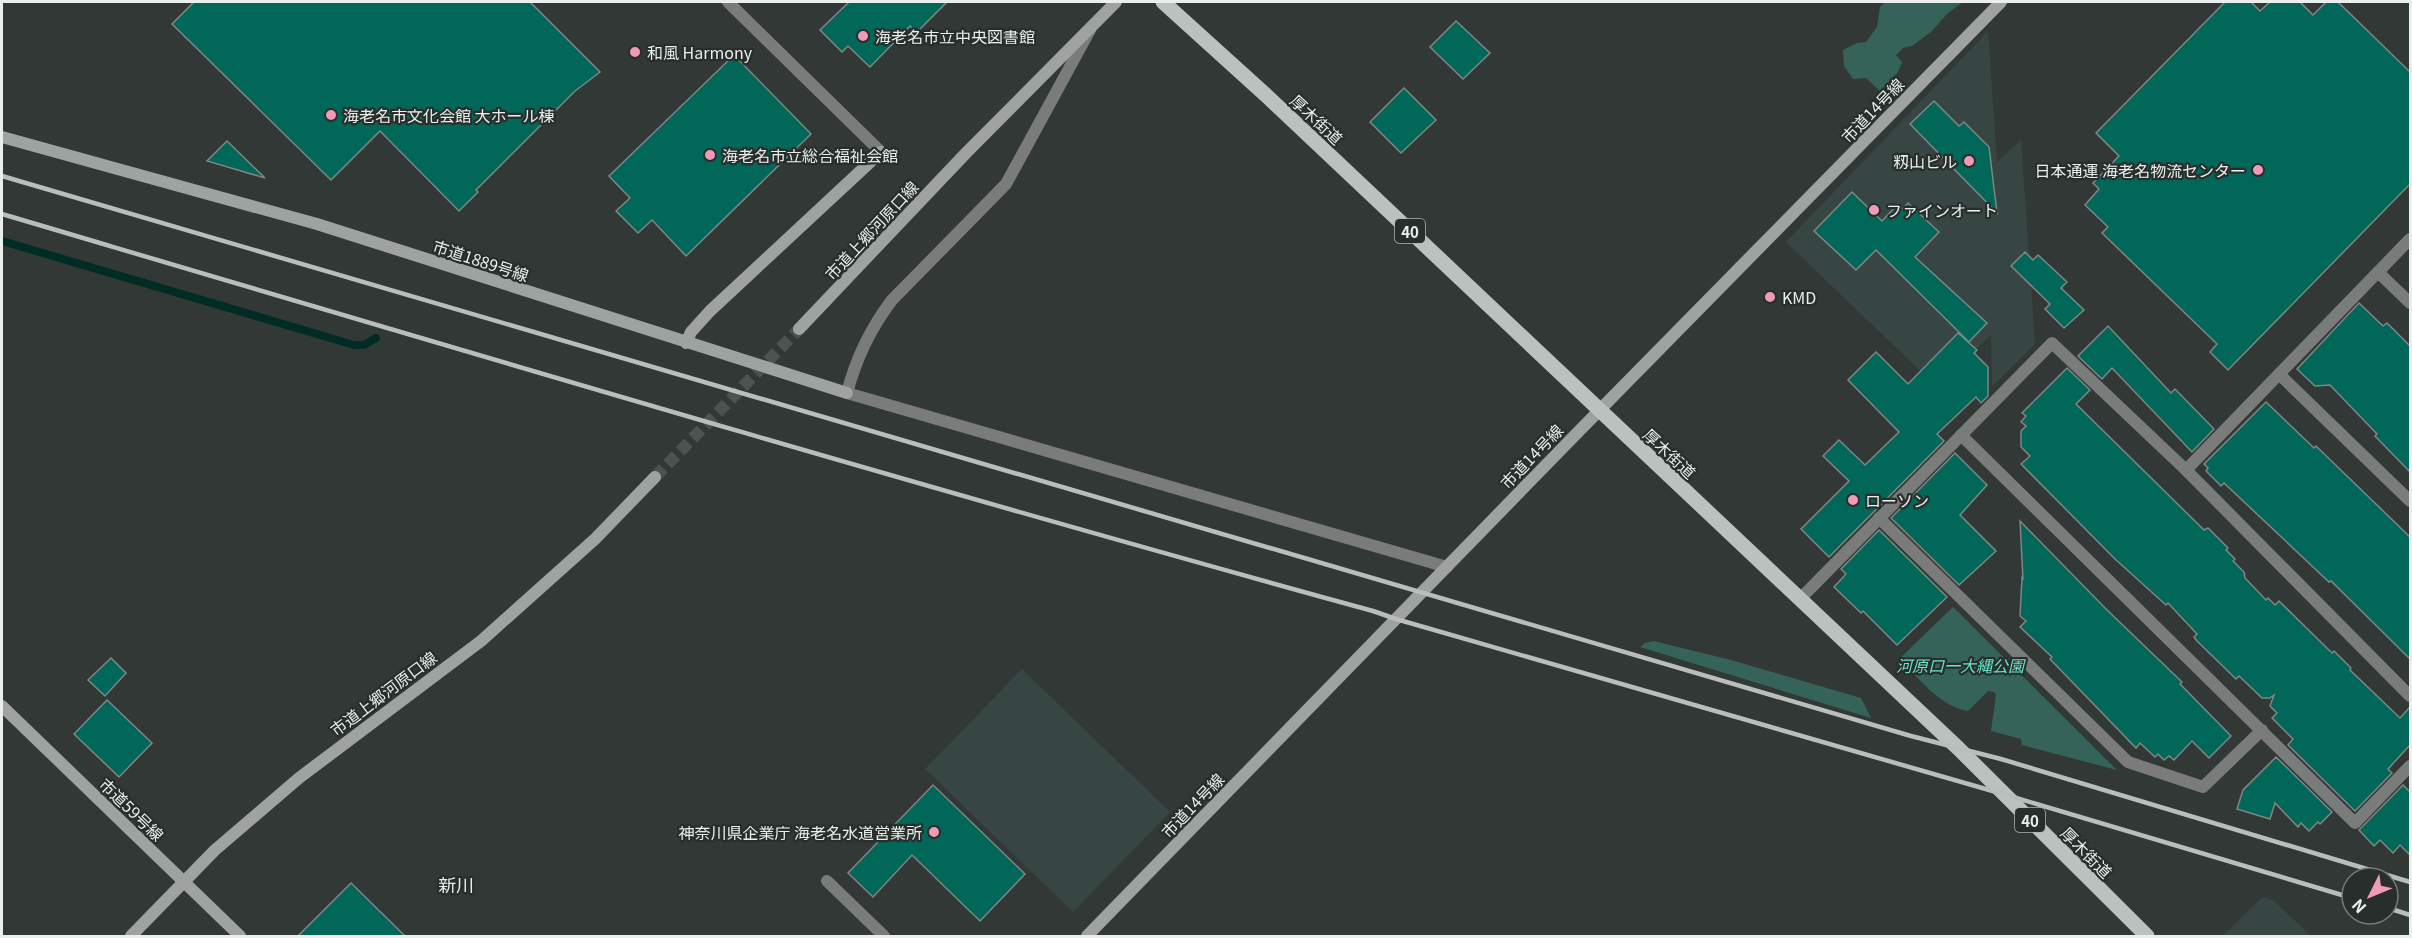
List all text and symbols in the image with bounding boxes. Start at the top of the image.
place label: 海老名市立中央図書館 [875,24,1035,48]
marker: 海老名市立中央図書館 [856,29,870,43]
place label: 和風 Harmony [647,40,753,64]
marker: 和風 Harmony [628,45,642,59]
street label: 市道14号線 [1835,72,1909,148]
street label: 厚木街道 [1285,88,1349,150]
place label: 海老名市文化会館 大ホール棟 [343,103,555,127]
marker: 海老名市文化会館 大ホール棟 [324,108,338,122]
place label: 海老名市立総合福祉会館 [722,143,898,167]
marker: 海老名市立総合福祉会館 [703,148,717,162]
place label: 籾山ビル [1893,149,1957,173]
marker: 籾山ビル [1962,154,1976,168]
place label: 日本通運 海老名物流センター [2034,158,2246,182]
marker: 日本通運 海老名物流センター [2251,163,2265,177]
street label: 市道上郷河原口線 [819,175,923,285]
place label: ファインオート [1886,198,1998,222]
marker: ファインオート [1867,203,1881,217]
road number: 40 [1395,219,1425,243]
street label: 市道1889号線 [430,233,532,287]
place label: KMD [1782,285,1816,309]
marker: KMD [1763,290,1777,304]
street label: 市道14号線 [1494,418,1568,494]
street label: 厚木街道 [1638,422,1702,484]
place label: ローソン [1865,488,1929,512]
marker: ローソン [1846,493,1860,507]
street label: 市道上郷河原口線 [325,645,441,741]
park label: 河原口一大縄公園 [1896,653,2026,677]
street label: 市道14号線 [1155,767,1229,843]
street label: 市道59号線 [94,772,170,846]
road number: 40 [2015,808,2045,832]
place label: 神奈川県企業庁 海老名水道営業所 [678,820,922,844]
street label: 厚木街道 [2056,821,2118,883]
marker: 神奈川県企業庁 海老名水道営業所 [927,825,941,839]
north arrow [2340,866,2400,926]
district label: 新川 [438,871,474,897]
text: N [2345,894,2371,919]

